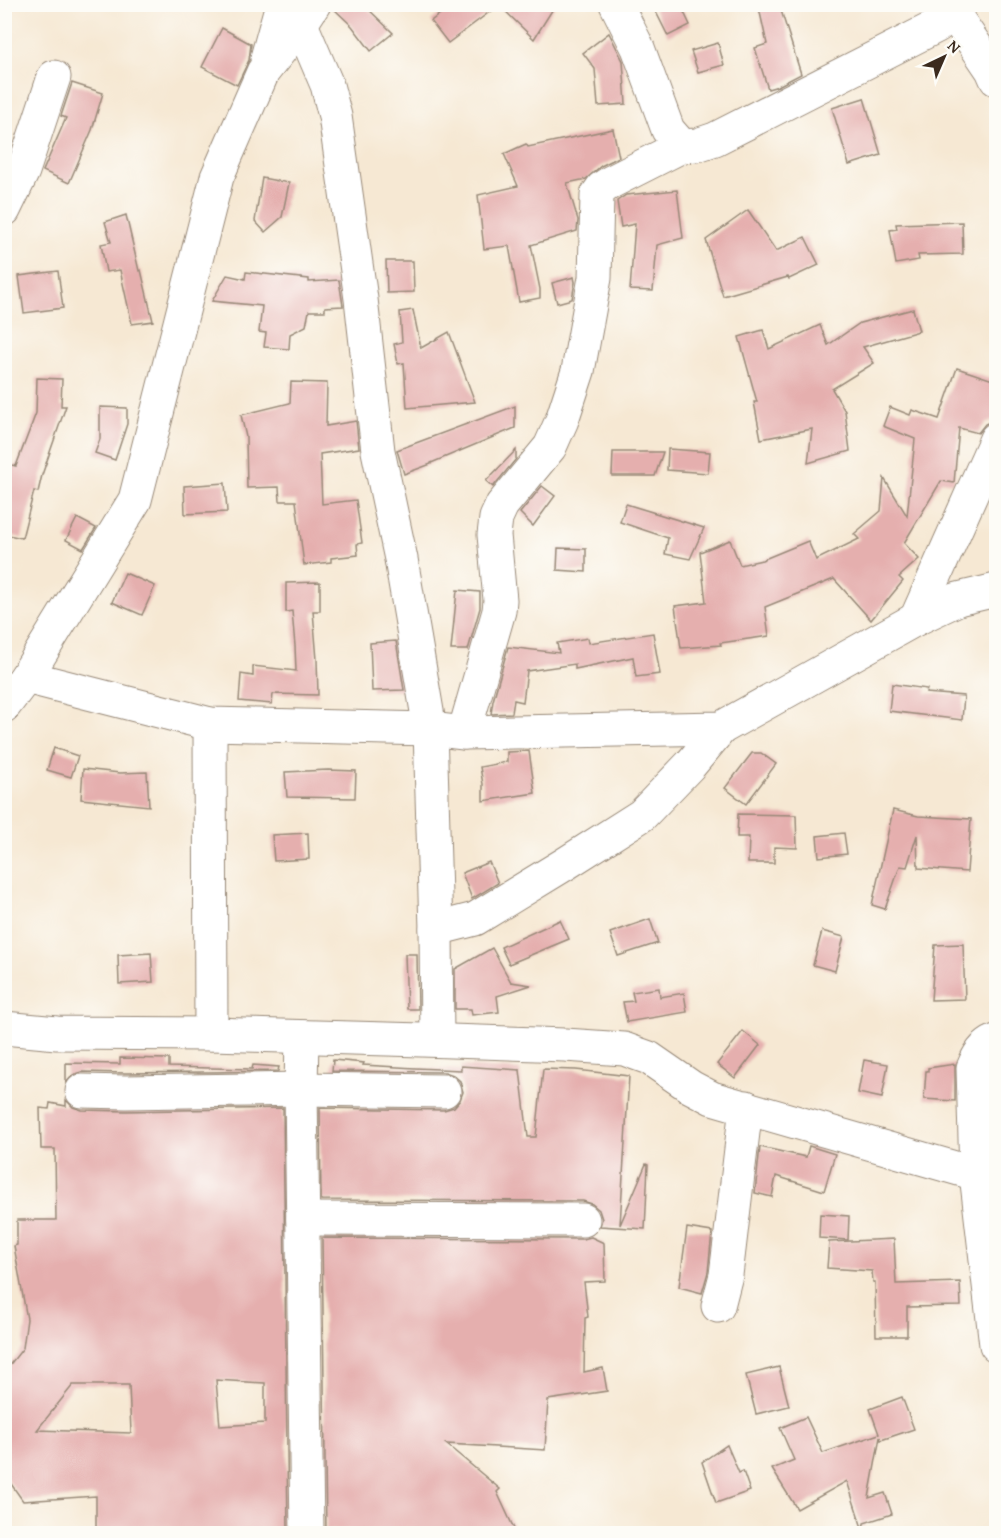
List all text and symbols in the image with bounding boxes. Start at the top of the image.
north arrow [914,27,974,87]
text: N [942,34,967,59]

